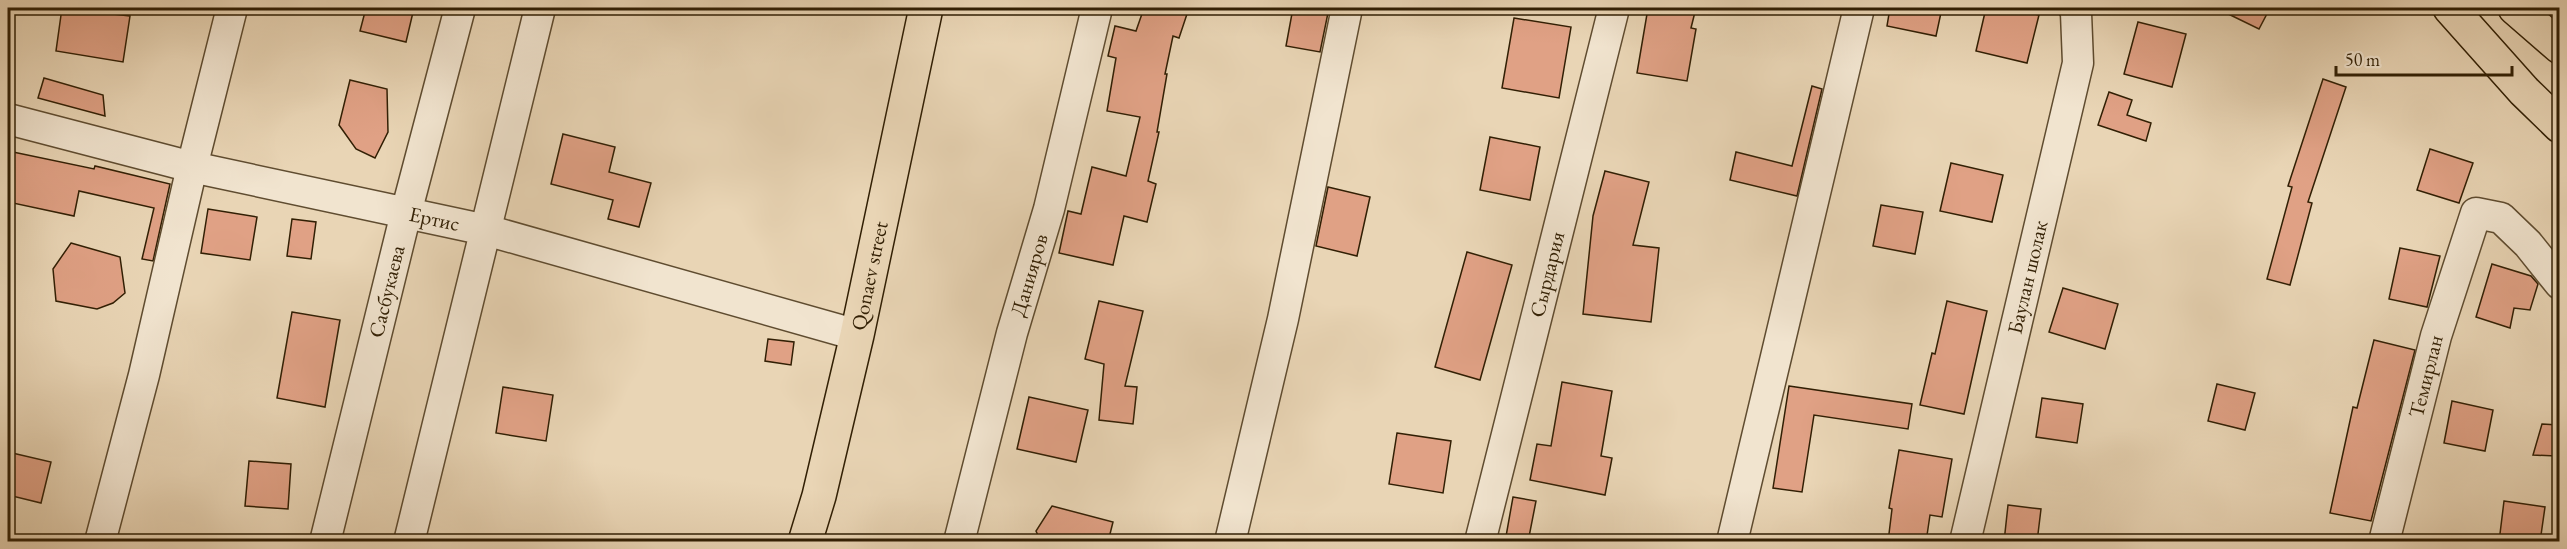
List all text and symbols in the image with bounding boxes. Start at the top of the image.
scale bar [2336,39,2512,77]
text: 50 m [2345,48,2380,71]
street label: Ертис [407,200,462,237]
street label: Qonaev street [844,218,894,333]
street label: Баулан шолак [2001,218,2053,337]
street label: Сырдария [1523,228,1570,320]
street label: Данияров [1004,230,1054,320]
street label: Сасбукаева [362,242,411,340]
street label: Темирлан [2402,332,2449,420]

